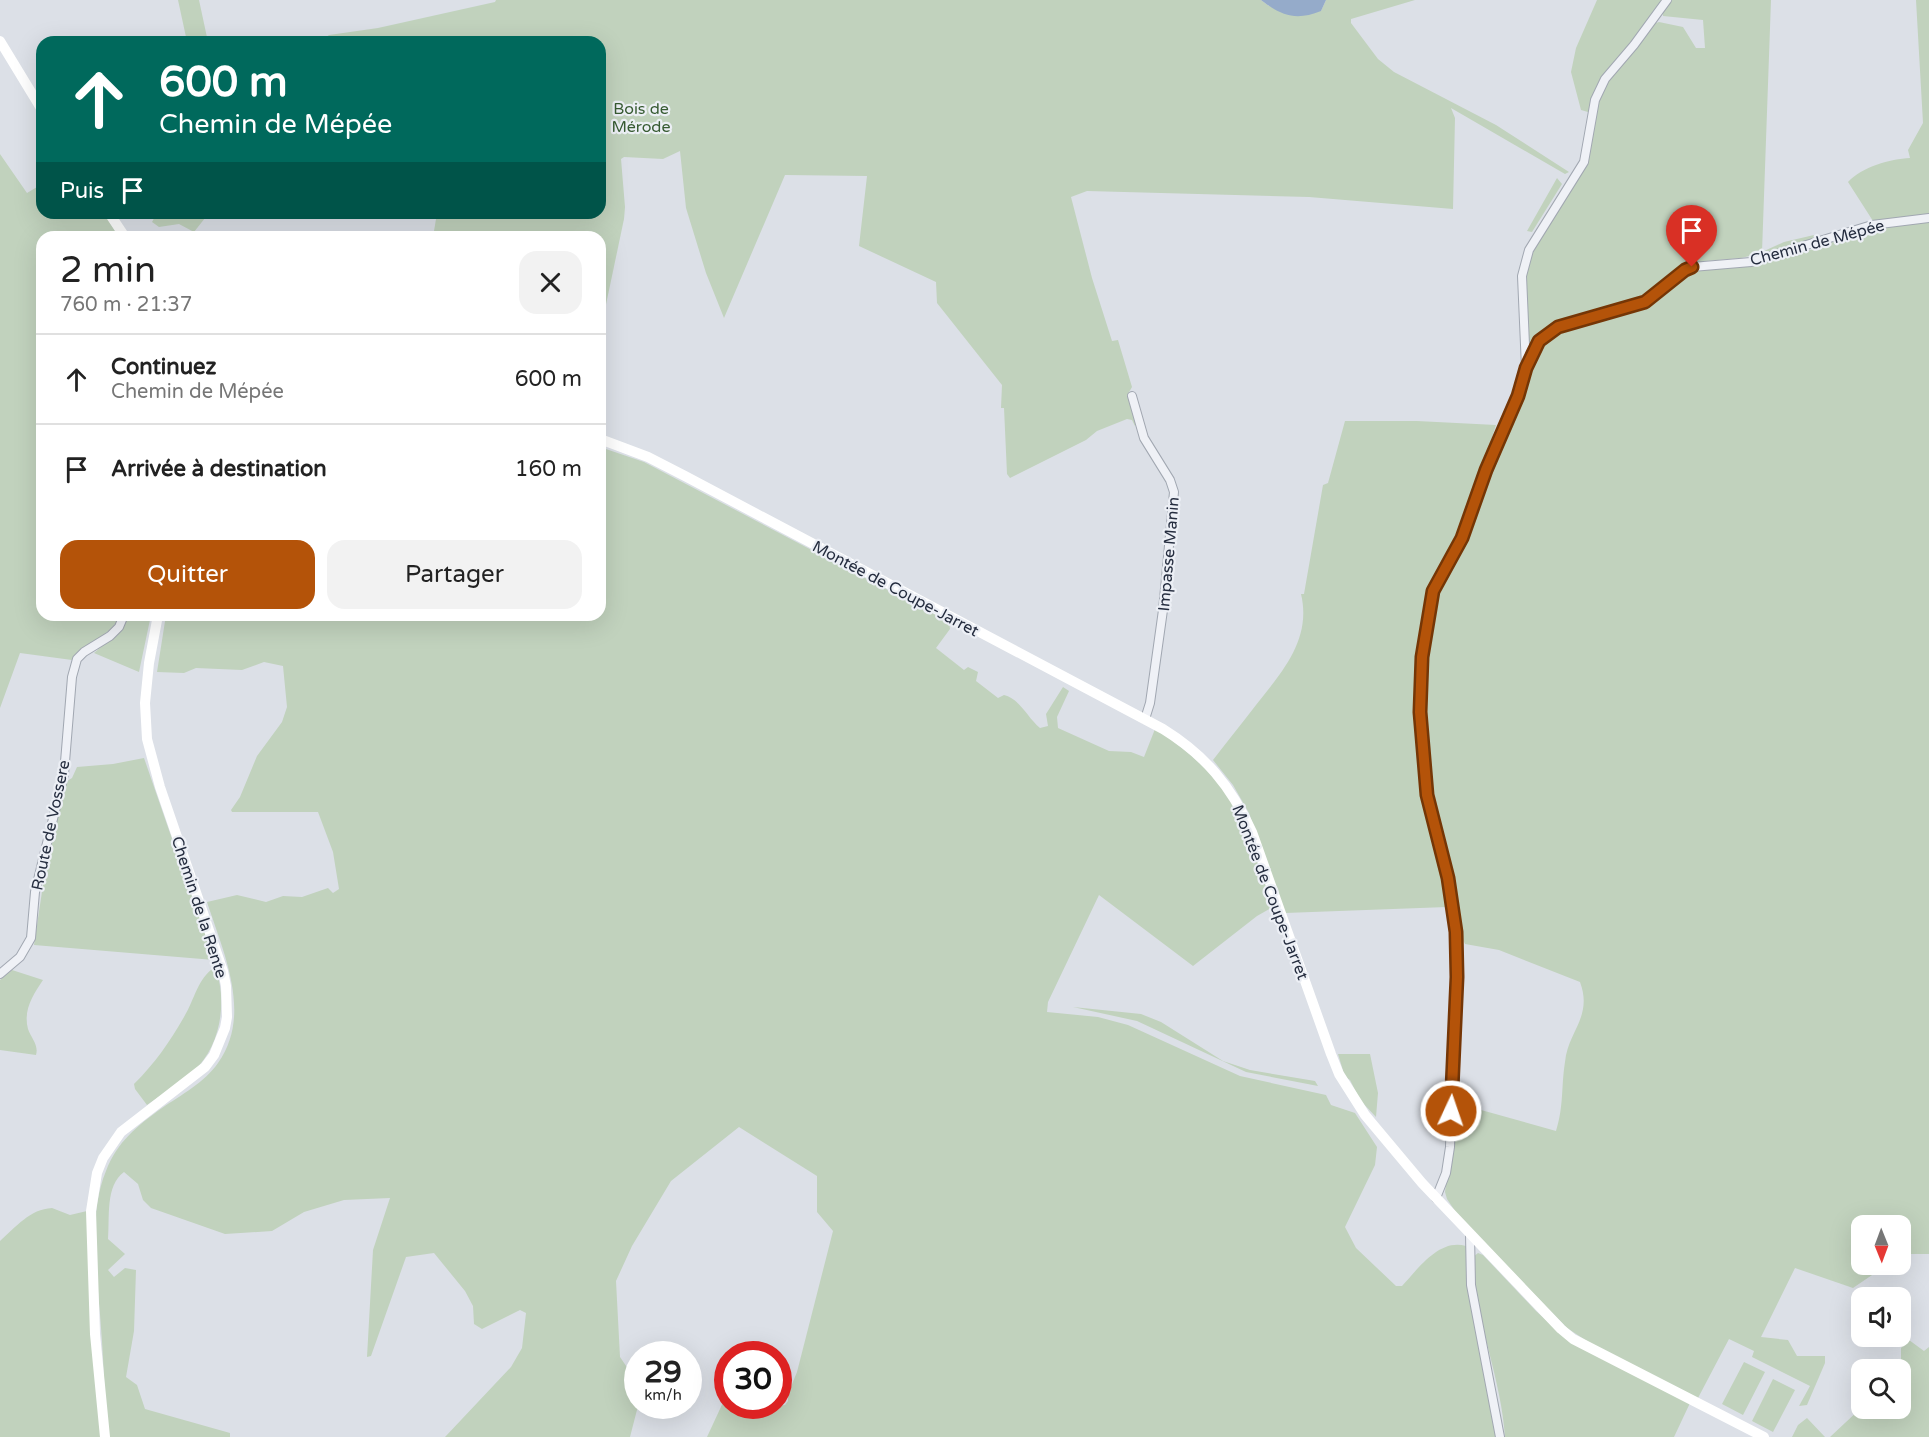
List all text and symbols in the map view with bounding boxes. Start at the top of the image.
text: 600 m [159,57,288,108]
icon: ahead [60,60,138,138]
park label: Bois de Mérode [611,99,671,137]
text: Chemin de Mépée [159,108,392,141]
icon: arrive [116,174,149,207]
text: Puis [60,178,104,204]
pin [1666,205,1717,267]
icon: arrive [1675,214,1708,247]
street label: Chemin de Mépée [1748,215,1887,271]
text: 2 min [60,249,156,292]
button: close [519,251,582,314]
text: 760 m · 21:37 [60,293,192,317]
text: Continuez [111,354,216,380]
icon: ahead [60,363,93,396]
text: 600 m [515,366,582,392]
text: Chemin de Mépée [111,380,284,404]
icon: arrive [60,453,93,486]
text: Arrivée à destination [111,456,327,482]
text: 160 m [515,456,582,482]
street label: Impasse Manin [1154,496,1184,612]
street label: Montée de Coupe-Jarret [809,536,982,641]
button: Quitter [60,540,315,609]
button: Partager [327,540,582,609]
street label: Route de Vossere [27,758,75,892]
street label: Montée de Coupe-Jarret [1227,802,1313,983]
street label: Chemin de la Rente [167,834,231,981]
position arrow [1419,1079,1483,1143]
north arrow [1851,1215,1911,1275]
map controls [1851,1215,1911,1419]
button: sound [1851,1287,1911,1347]
speed limit sign: 30 [714,1341,792,1419]
text: 29 [644,1354,682,1391]
button: search [1851,1359,1911,1419]
text: km/h [644,1386,682,1404]

